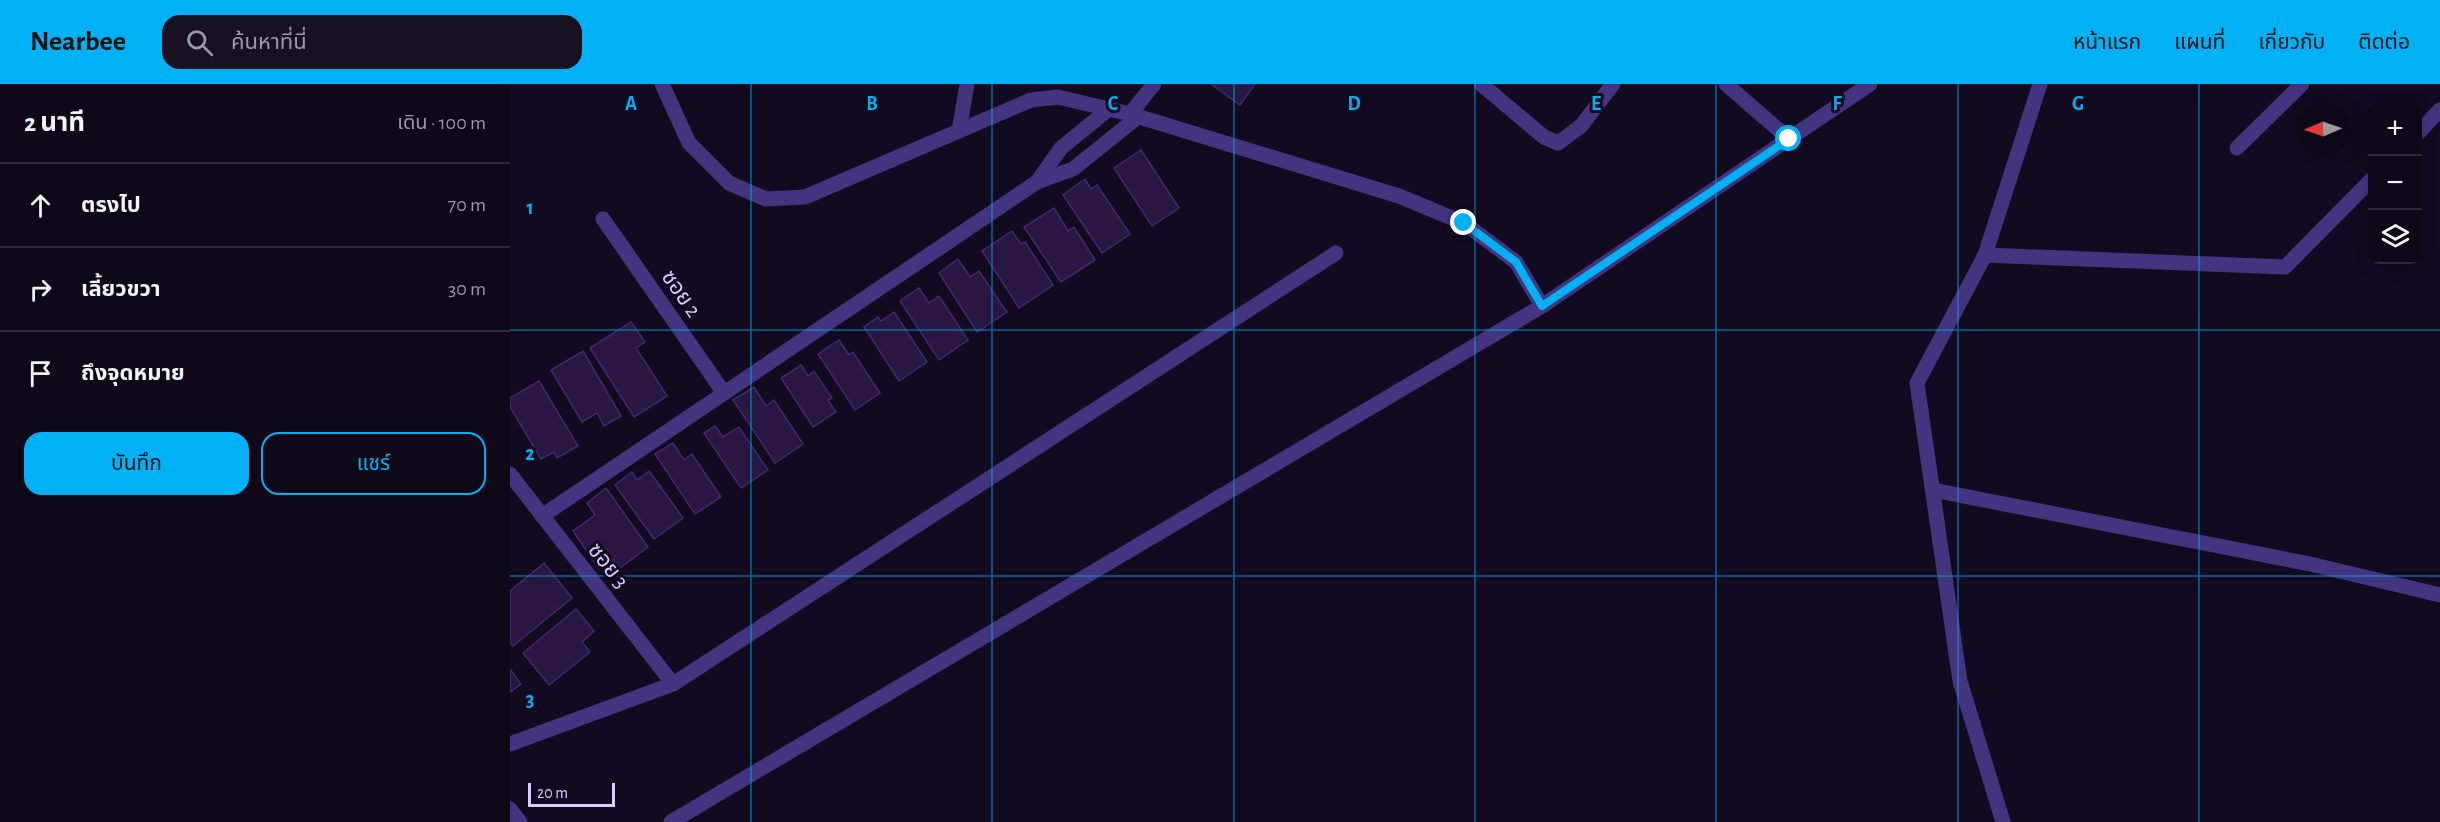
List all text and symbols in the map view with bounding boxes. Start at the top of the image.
search box [162,15,582,69]
icon: search [183,26,216,59]
text: Nearbee [30,28,126,56]
text: ค้นหาที่นี่ [231,31,307,53]
text: หน้าแรก [2073,32,2141,53]
text: แผนที่ [2174,32,2225,53]
text: เกี่ยวกับ [2258,32,2325,53]
text: ติดต่อ [2358,32,2410,53]
text: A [625,94,637,114]
text: B [866,94,878,114]
text: C [1108,94,1119,114]
text: D [1347,94,1361,114]
text: E [1591,94,1601,114]
text: F [1832,94,1842,114]
text: G [2072,94,2084,114]
north arrow [2296,102,2350,156]
map controls [2368,102,2422,264]
button: + [2368,102,2422,156]
text: 2 นาที [24,110,85,136]
text: เดิน · 100 m [397,113,486,133]
route start [1775,125,1801,151]
button: − [2368,156,2422,210]
icon: ahead [24,189,57,222]
text: ตรงไป [81,194,141,216]
text: 70 m [448,195,486,215]
text: 1 [526,198,534,218]
route end [1450,209,1476,235]
button: layers [2368,210,2422,264]
street label: ซอย 2 [657,266,705,321]
icon: right [24,273,57,306]
text: เลี้ยวขวา [81,278,161,300]
text: 30 m [448,279,486,299]
icon: arrive [24,357,57,390]
text: ถึงจุดหมาย [81,362,185,384]
button: บันทึก [24,432,249,495]
button: แชร์ [261,432,486,495]
text: 2 [525,444,535,464]
street label: ซอย 3 [584,539,632,592]
text: 3 [526,690,534,710]
scale bar [528,780,615,808]
text: 20 m [537,785,568,801]

